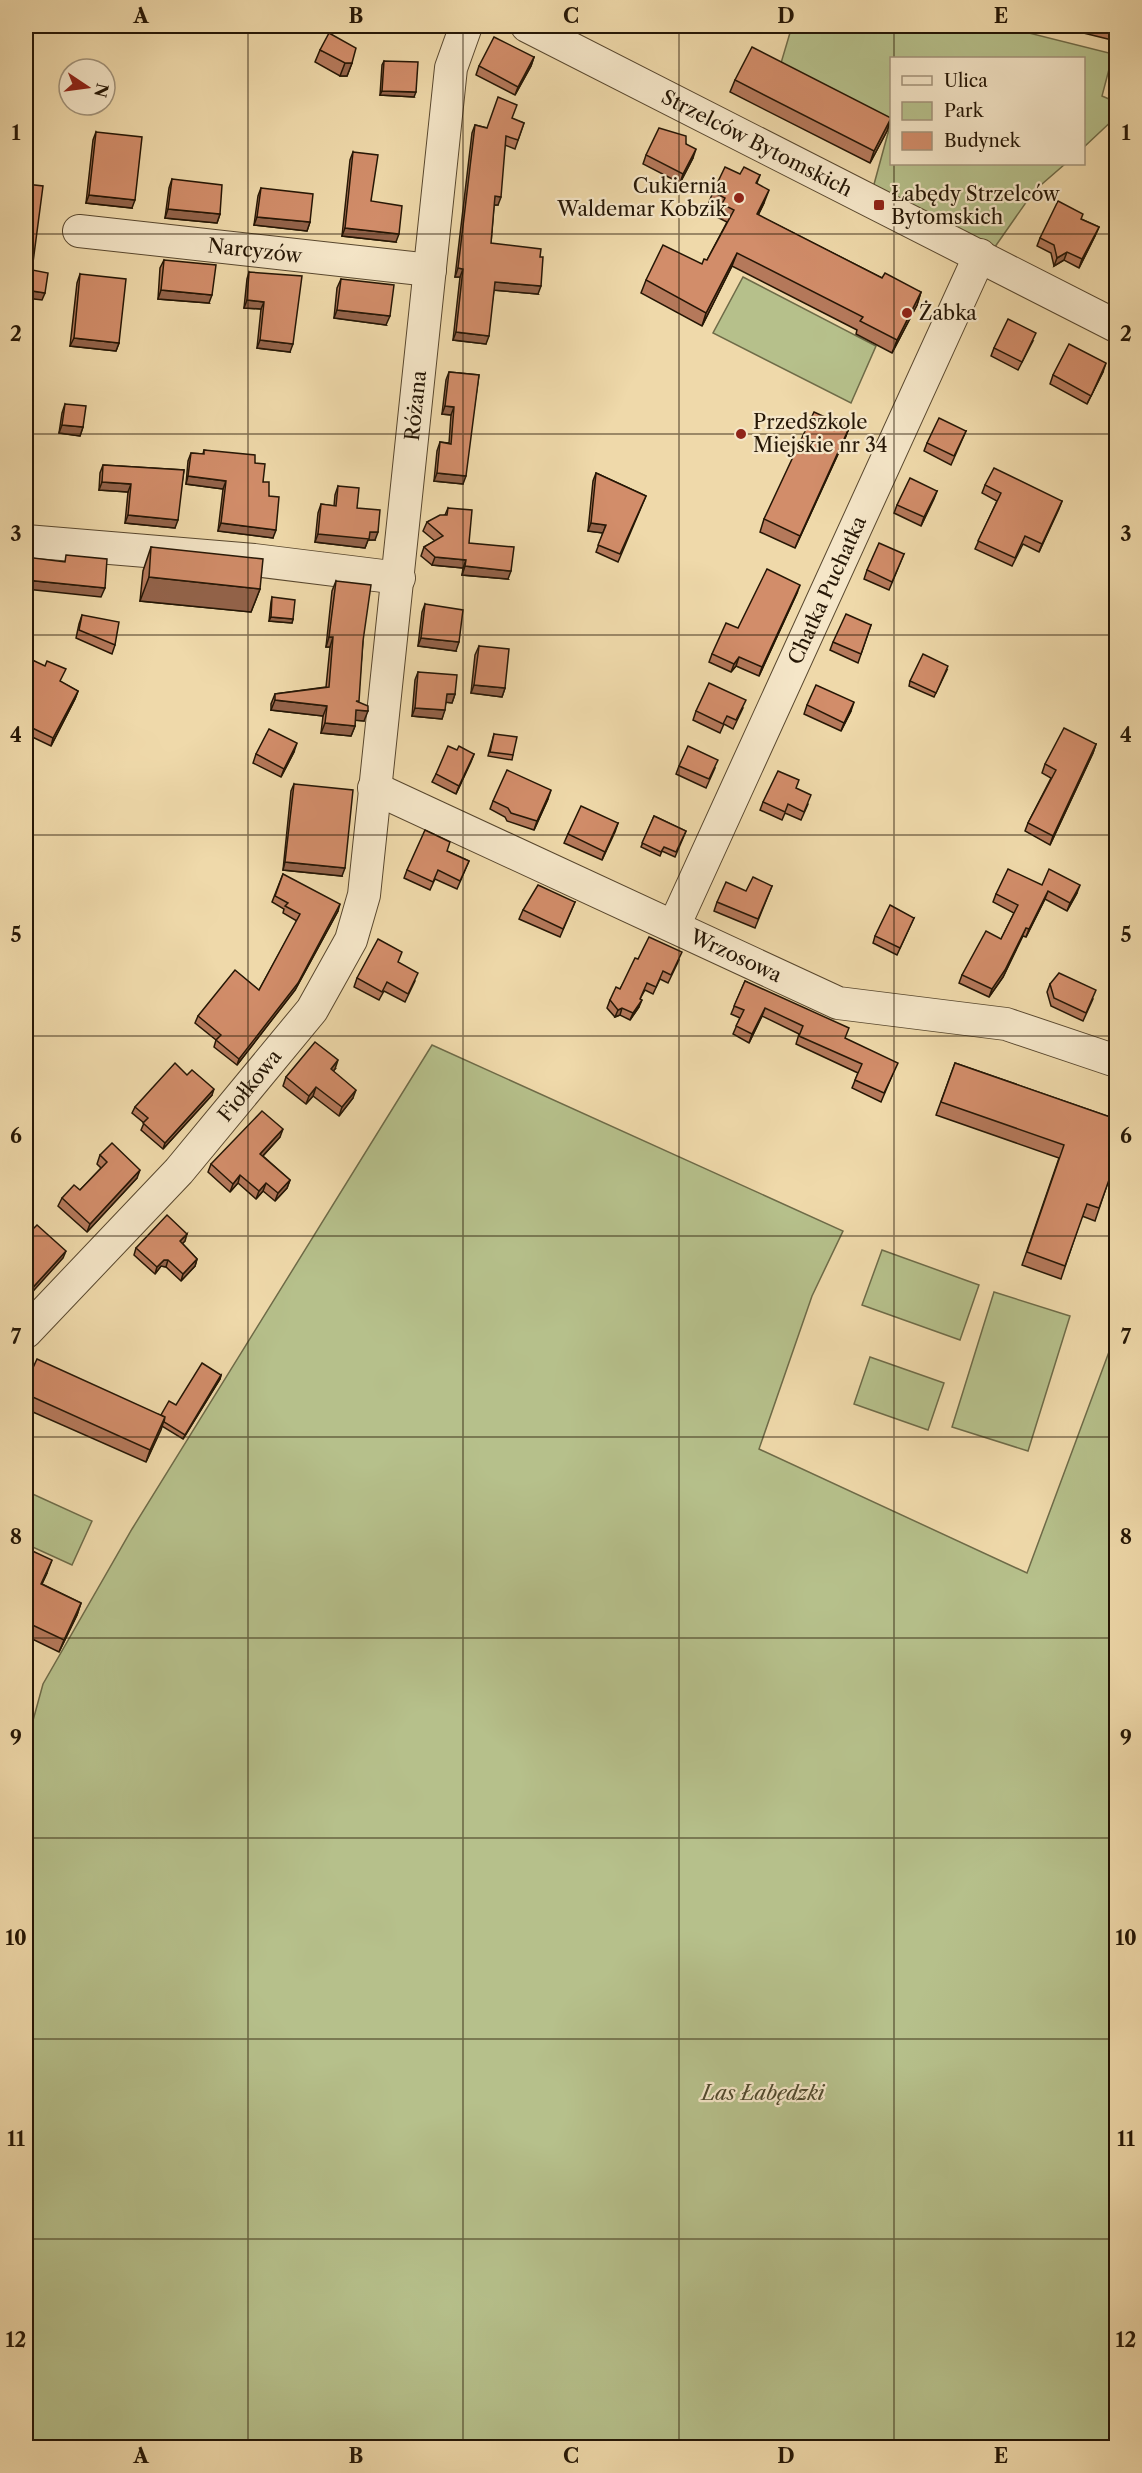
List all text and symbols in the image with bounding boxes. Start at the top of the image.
text: A [132,4,149,28]
text: B [349,4,364,28]
text: C [563,4,579,28]
text: D [777,4,795,28]
text: E [994,4,1008,28]
north arrow [57,57,117,117]
legend [890,57,1085,165]
text: Ulica [944,70,988,92]
text: N [90,81,113,99]
street label: Strzelców Bytomskich [658,85,857,202]
text: Park [944,100,985,122]
text: 1 [12,121,21,145]
text: 1 [1122,121,1131,145]
text: Budynek [944,130,1022,152]
place label: Cukiernia Waldemar Kobzik [556,174,728,221]
place label: Łabędy Strzelców Bytomskich [891,182,1060,229]
marker: Cukiernia Waldemar Kobzik [732,191,746,205]
marker: Łabędy Strzelców Bytomskich [872,198,886,212]
street label: Narcyzów [207,233,304,268]
place label: Żabka [919,300,977,325]
marker: Żabka [900,306,914,320]
text: 2 [10,322,22,346]
text: 2 [1120,322,1132,346]
street label: Różana [400,369,431,442]
place label: Przedszkole Miejskie nr 34 [753,410,888,457]
marker: Przedszkole Miejskie nr 34 [734,427,748,441]
street label: Chatka Puchatka [783,512,871,668]
text: 3 [10,522,22,546]
text: 3 [1120,522,1132,546]
text: 4 [10,723,22,747]
text: 4 [1120,723,1132,747]
text: 5 [10,923,22,947]
text: 5 [1120,923,1132,947]
street label: Wrzosowa [685,924,786,987]
street label: Fiołkowa [213,1044,287,1126]
text: 6 [10,1124,22,1148]
text: 6 [1120,1124,1132,1148]
text: 7 [11,1325,22,1349]
text: 7 [1121,1325,1132,1349]
text: 8 [10,1525,22,1549]
text: 8 [1120,1525,1132,1549]
text: 9 [10,1726,22,1750]
text: 9 [1120,1726,1132,1750]
text: 10 [5,1926,27,1950]
text: 10 [1115,1926,1137,1950]
park label: Las Łabędzki [700,2081,826,2105]
text: 11 [7,2127,25,2151]
text: 11 [1117,2127,1135,2151]
text: 12 [6,2328,26,2352]
text: 12 [1116,2328,1136,2352]
text: A [132,2444,149,2468]
text: B [349,2444,364,2468]
text: C [563,2444,579,2468]
text: D [777,2444,795,2468]
text: E [994,2444,1008,2468]

